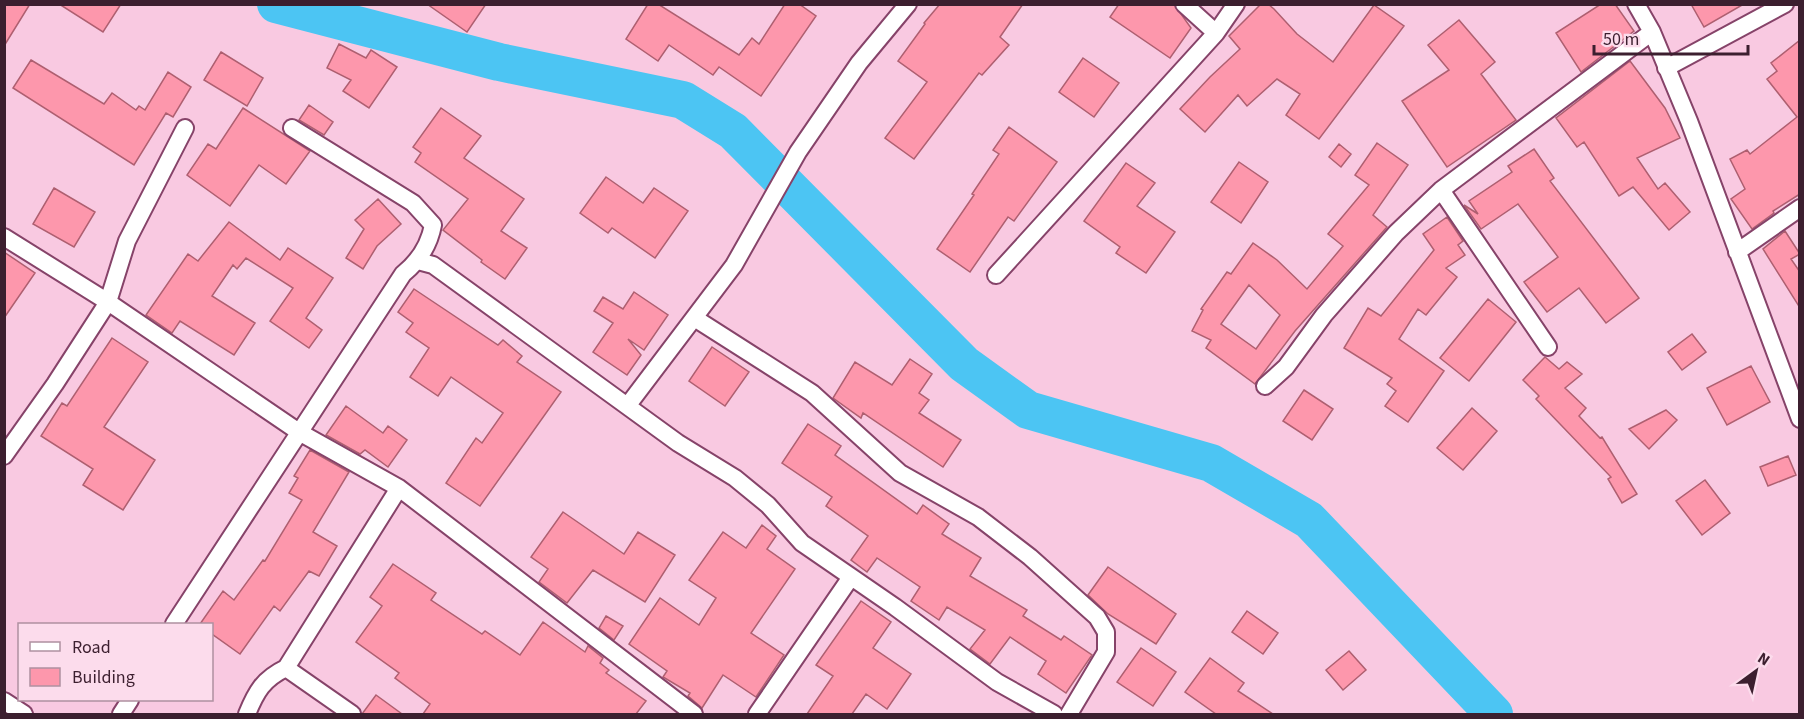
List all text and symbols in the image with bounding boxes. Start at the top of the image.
scale bar [1594,18,1748,56]
text: 50 m [1603,27,1639,52]
legend [18,623,213,701]
text: Road [72,635,111,660]
north arrow [1726,641,1786,701]
text: N [1753,647,1774,671]
text: Building [72,665,135,690]

